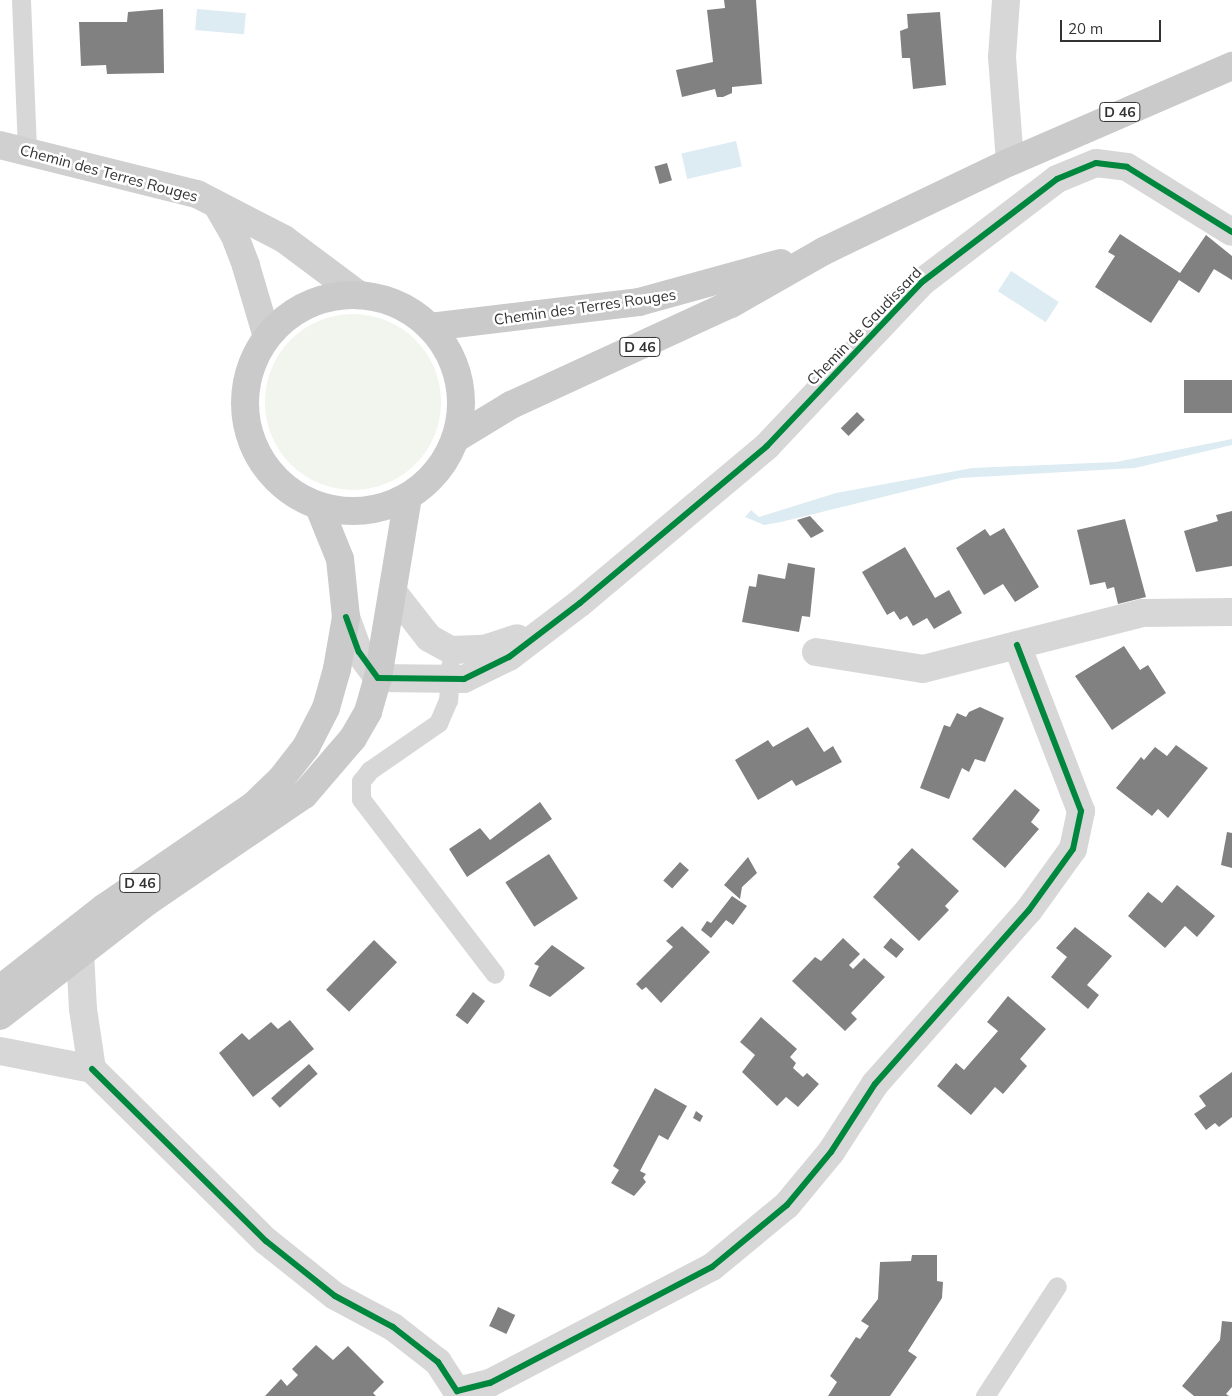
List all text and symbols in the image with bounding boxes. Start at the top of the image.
scale bar [1062,10,1163,42]
text: 20 m [1068,19,1103,38]
road number: D 46 [1099,100,1141,124]
street label: Chemin des Terres Rouges [18,141,200,205]
street label: Chemin de Gaudissard [803,263,925,389]
street label: Chemin des Terres Rouges [493,285,677,329]
road number: D 46 [619,336,661,358]
road number: D 46 [119,871,161,894]

